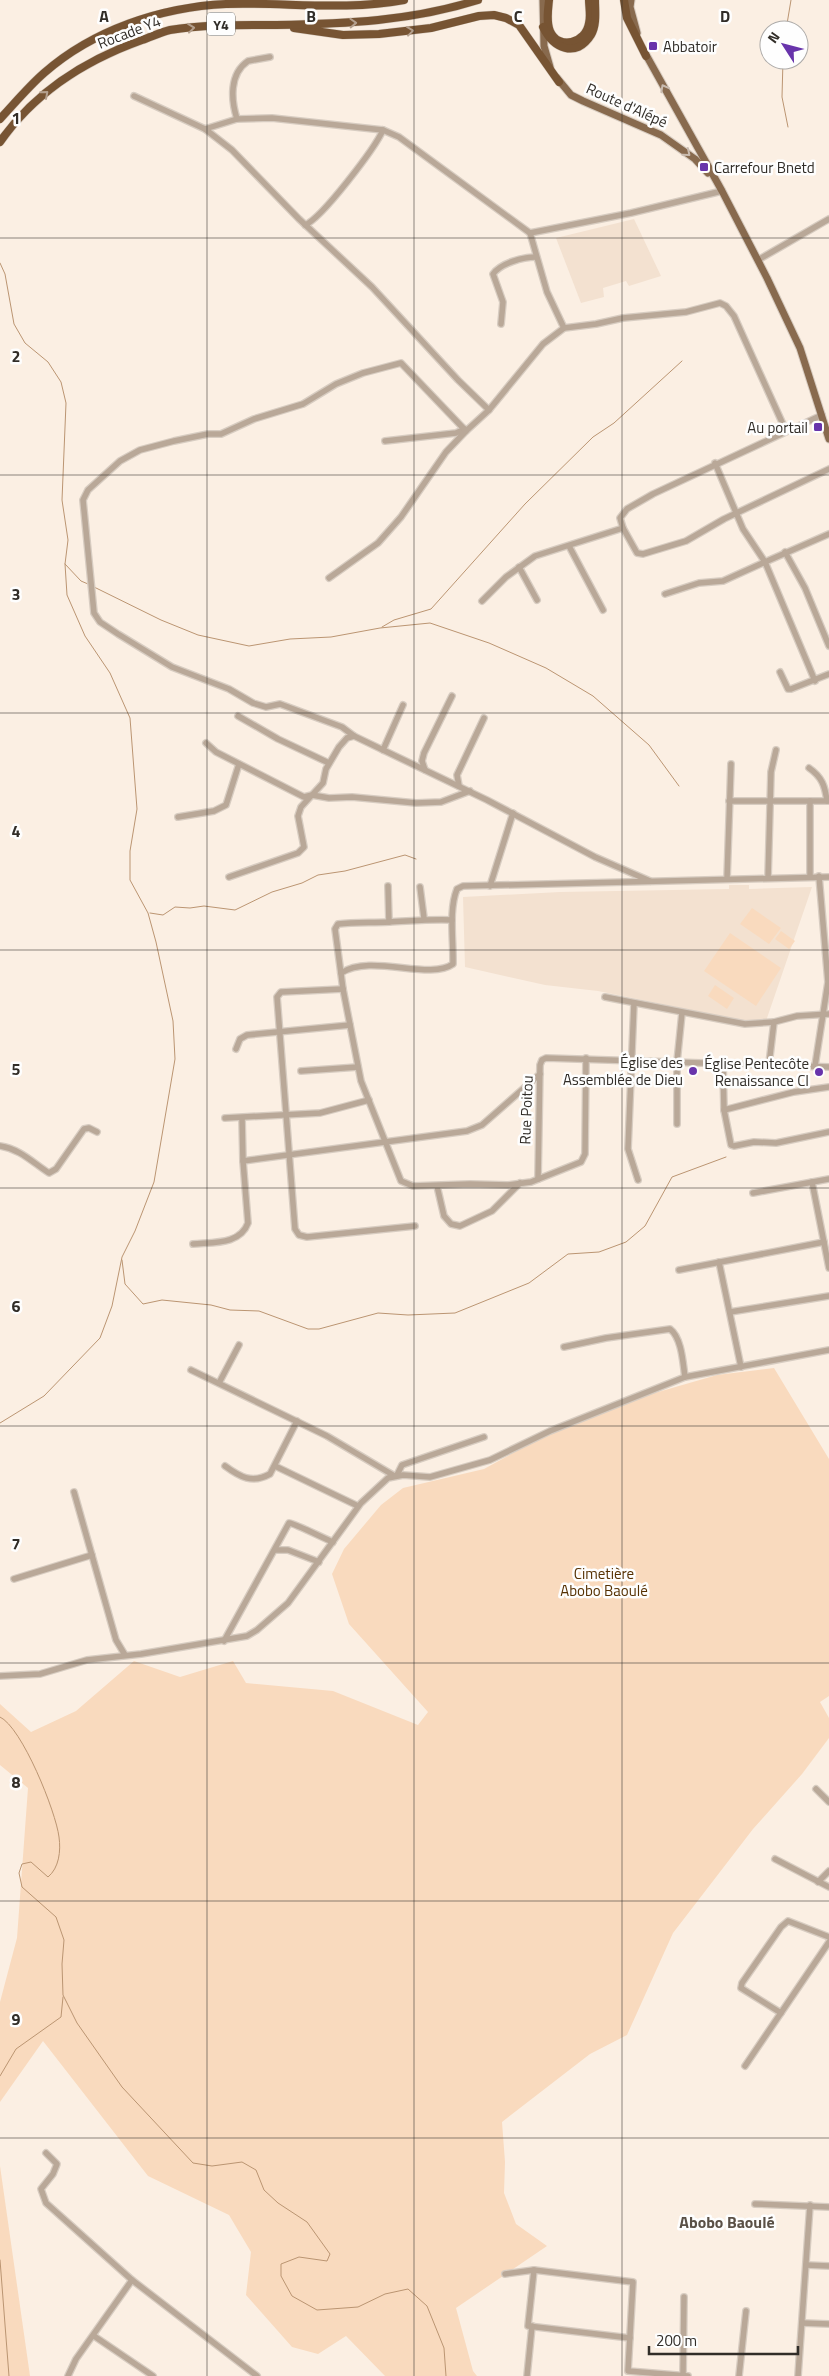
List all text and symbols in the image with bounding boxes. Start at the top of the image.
text: A [99,4,109,28]
text: B [306,4,316,28]
text: C [514,4,523,28]
text: D [720,4,730,28]
street label: Rocade Y4 [94,9,164,55]
road number: Y4 [207,12,235,36]
one-way arrow [349,17,357,28]
north arrow [759,20,809,70]
one-way arrow [187,23,195,34]
one-way arrow [407,26,415,37]
text: N [762,27,784,47]
place label: Abbatoir [663,35,717,58]
marker: Abbatoir [647,40,659,52]
street label: Route d'Alépé [583,77,671,133]
one-way arrow [660,84,670,93]
one-way arrow [39,91,48,100]
text: 1 [12,106,20,130]
one-way arrow [682,148,691,157]
place label: Carrefour Bnetd [714,156,815,179]
marker: Carrefour Bnetd [698,161,710,173]
text: 2 [12,344,20,368]
place label: Au portail [747,416,808,439]
marker: Au portail [812,421,824,433]
text: 3 [12,582,20,606]
text: 4 [12,819,21,843]
place label: Église des Assemblée de Dieu [563,1051,683,1091]
place label: Église Pentecôte Renaissance CI [704,1052,809,1092]
text: 5 [12,1057,21,1081]
marker: Église des Assemblée de Dieu [687,1065,699,1077]
marker: Église Pentecôte Renaissance CI [813,1066,825,1078]
street label: Rue Poitou [513,1075,539,1145]
text: 6 [12,1294,21,1318]
text: 7 [12,1532,20,1556]
park label: Cimetière Abobo Baoulé [560,1562,648,1602]
text: 8 [12,1770,21,1794]
text: 9 [12,2007,21,2031]
district label: Abobo Baoulé [679,2210,775,2234]
scale bar [649,2324,798,2356]
text: 200 m [656,2329,697,2352]

